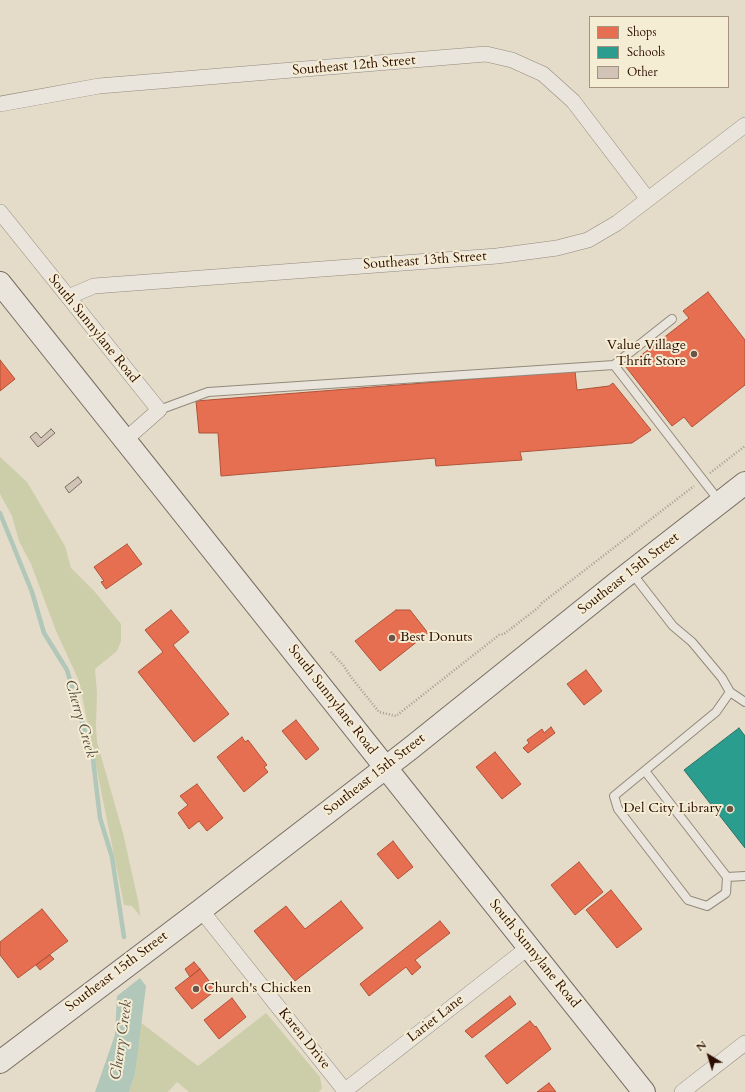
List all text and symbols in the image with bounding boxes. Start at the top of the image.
legend [589,16,729,88]
text: Shops [627,24,656,40]
text: Schools [627,44,665,60]
street label: Southeast 12th Street [292,52,416,80]
text: Other [627,64,658,80]
street label: Southeast 13th Street [363,248,487,274]
street label: South Sunnylane Road [44,271,142,387]
place label: Value Village Thrift Store [607,338,686,370]
marker: Value Village Thrift Store [689,349,699,359]
street label: Southeast 15th Street [575,529,683,619]
place label: Best Donuts [400,630,472,646]
marker: Best Donuts [387,633,397,643]
street label: South Sunnylane Road [284,642,380,758]
water label: Cherry Creek [60,678,100,760]
street label: Southeast 15th Street [321,730,429,820]
place label: Del City Library [623,801,722,817]
marker: Del City Library [725,804,735,814]
street label: South Sunnylane Road [485,896,583,1012]
street label: Southeast 15th Street [63,928,171,1016]
place label: Church's Chicken [204,981,311,997]
marker: Church's Chicken [191,984,201,994]
street label: Lariet Lane [404,992,468,1046]
water label: Cherry Creek [108,999,136,1081]
street label: Karen Drive [274,1005,334,1073]
north arrow [689,1036,729,1076]
text: N [693,1037,710,1055]

